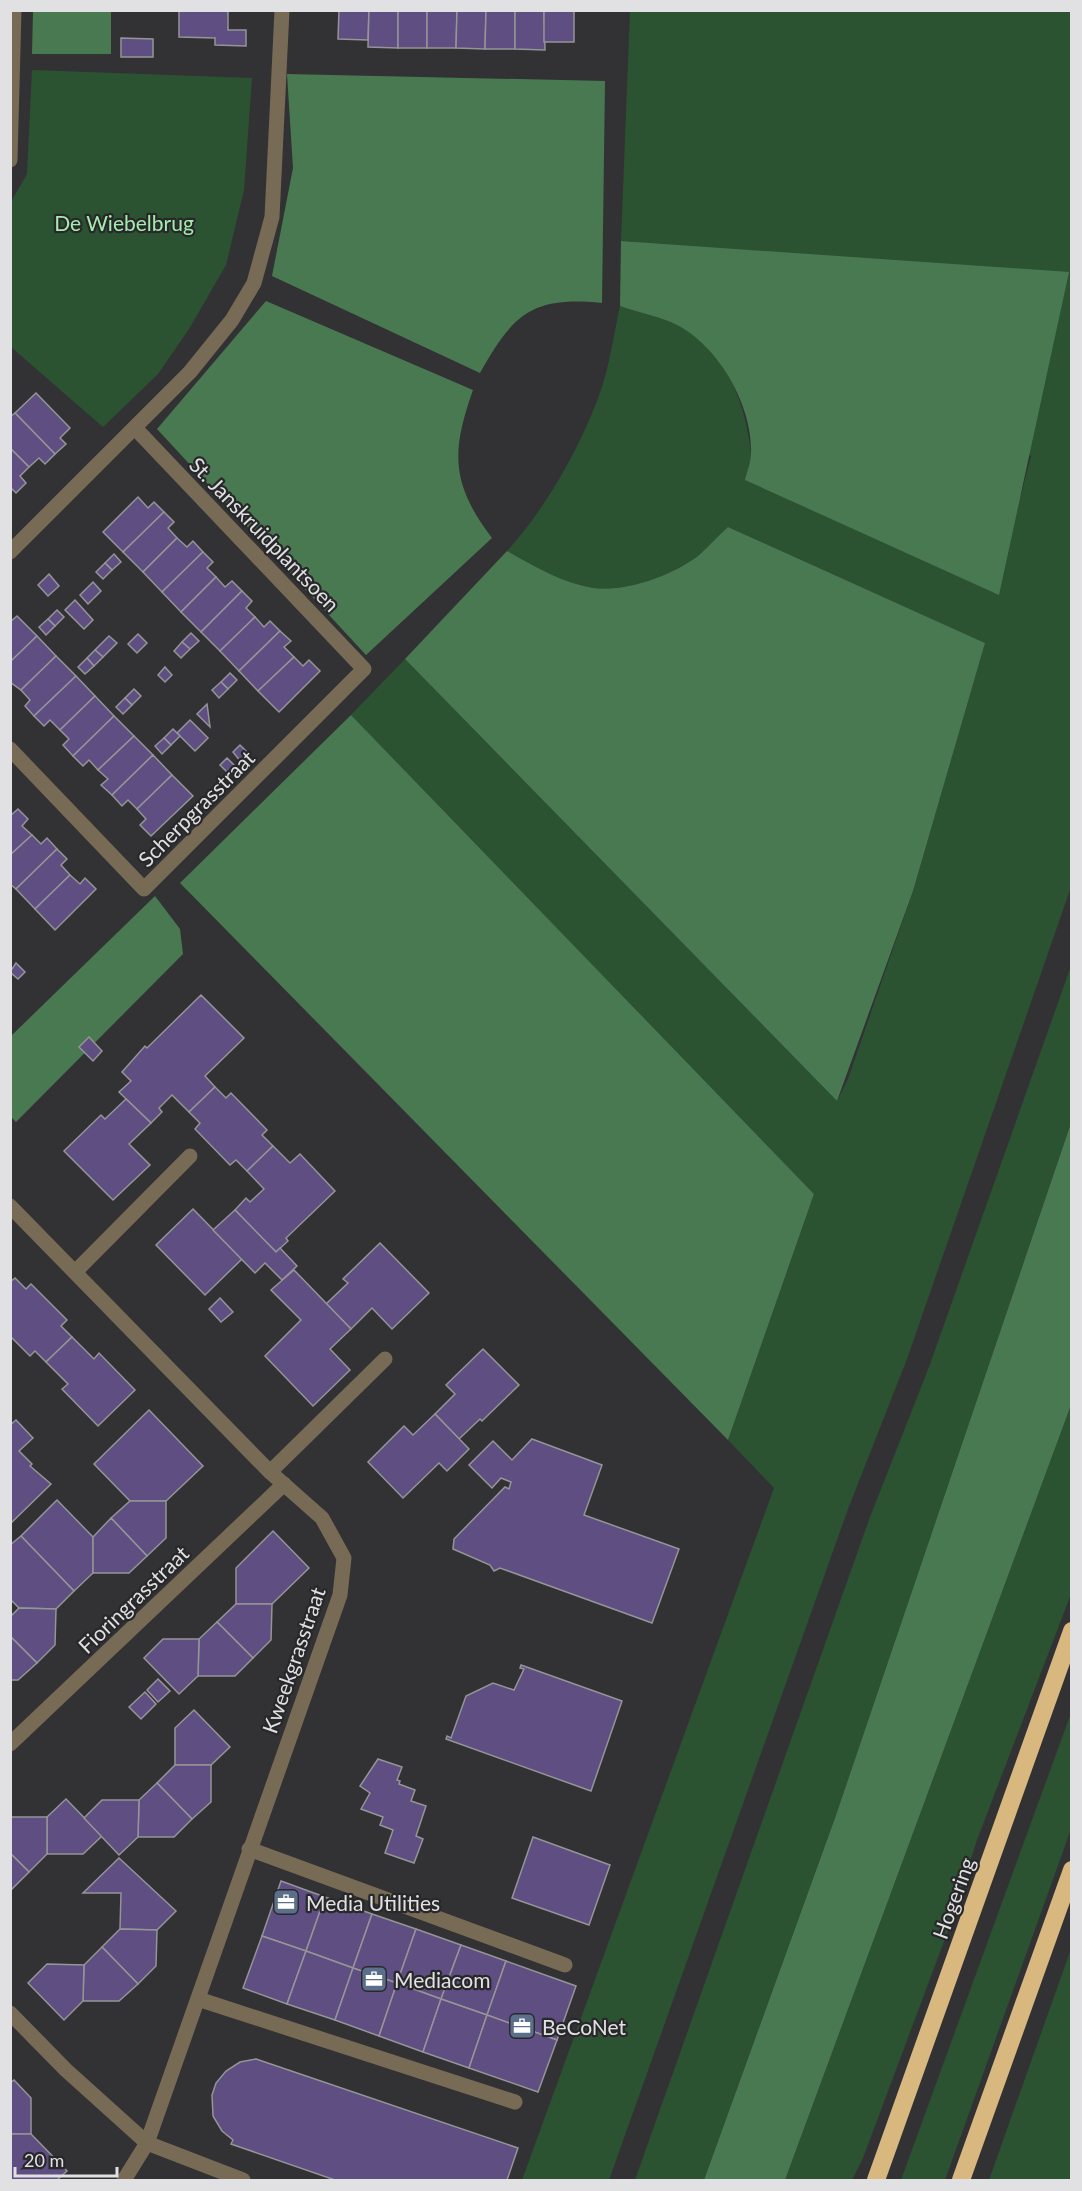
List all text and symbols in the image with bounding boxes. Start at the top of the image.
park label: De Wiebelbrug [54,210,194,235]
street label: St. Janskruidplantsoen [185,452,345,616]
street label: Scherpgrasstraat [133,744,260,871]
street label: Fioringrasstraat [73,1540,194,1658]
street label: Kweekgrasstraat [256,1583,330,1736]
street label: Hogering [927,1854,979,1942]
office icon: Media Utilities [271,1887,301,1917]
place label: Media Utilities [306,1890,440,1915]
office icon: Mediacom [359,1964,389,1994]
place label: Mediacom [394,1967,491,1992]
office icon: BeCoNet [507,2011,537,2041]
place label: BeCoNet [542,2014,627,2039]
scale bar [15,2140,117,2178]
text: 20 m [24,2149,64,2171]

